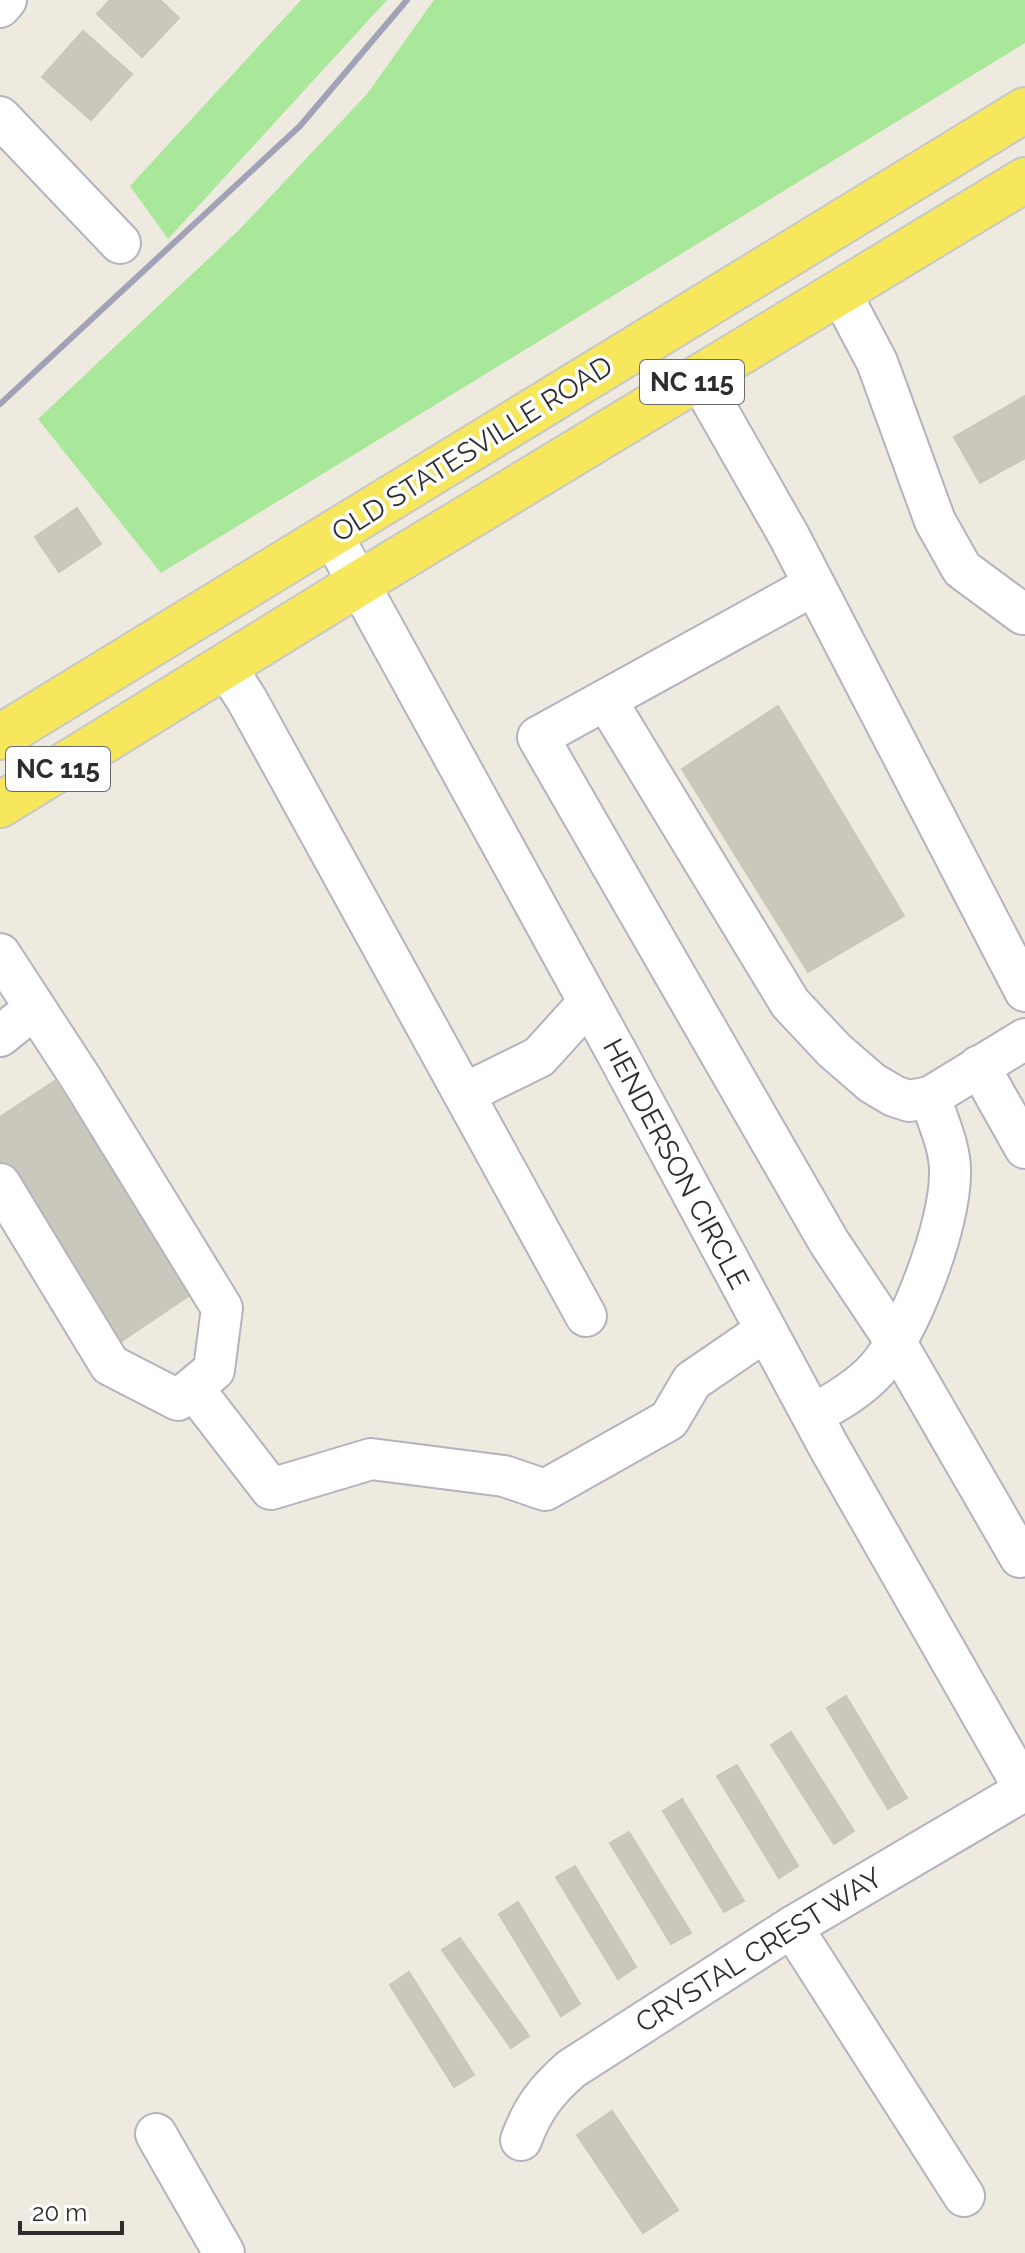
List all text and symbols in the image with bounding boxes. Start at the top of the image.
street label: OLD STATESVILLE ROAD [326,349,618,549]
road number: NC 115 [640,360,744,404]
road number: NC 115 [6,747,110,791]
street label: HENDERSON CIRCLE [596,1033,756,1295]
street label: CRYSTAL CREST WAY [630,1861,888,2039]
scale bar [20,2185,122,2235]
text: 20 m [32,2198,87,2227]

